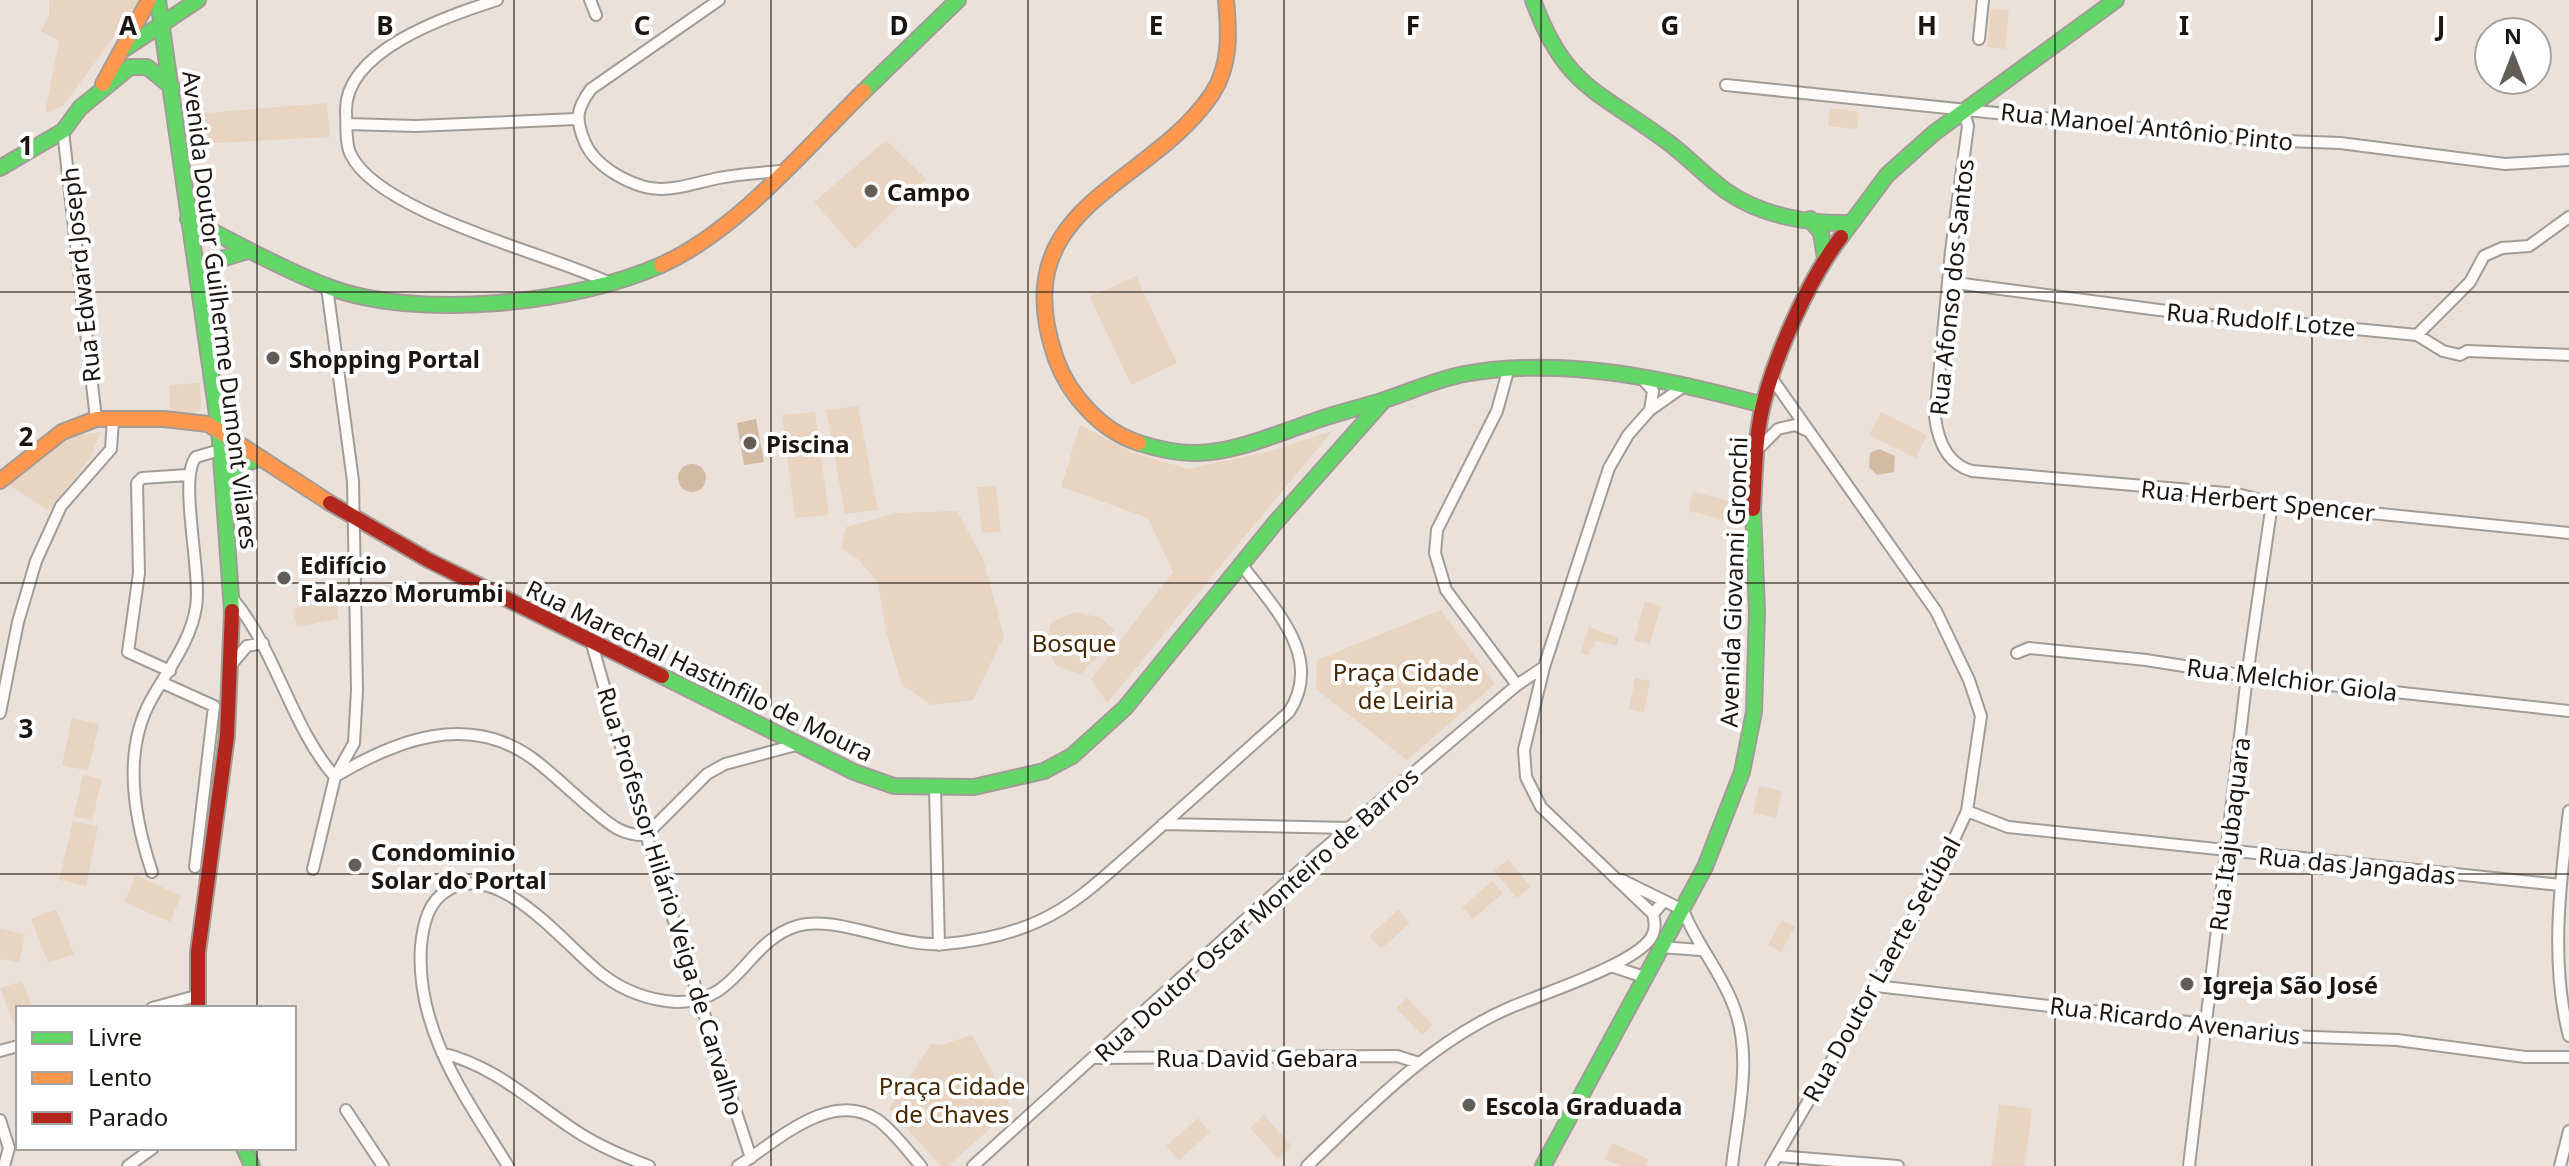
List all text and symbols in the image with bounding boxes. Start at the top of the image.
text: A [119,7,137,43]
text: B [376,7,394,43]
text: C [634,7,650,43]
text: D [889,7,909,43]
text: E [1149,7,1163,43]
text: F [1406,7,1420,43]
text: G [1661,7,1679,43]
text: H [1917,7,1937,43]
text: I [2179,7,2189,43]
text: J [2435,7,2445,43]
north arrow [2473,16,2553,96]
text: N [2504,20,2522,50]
street label: Avenida Doutor Guilherme Dumont Vilares [175,69,267,551]
street label: Rua Manoel Antônio Pinto [1999,94,2295,158]
text: 1 [19,127,33,163]
street label: Rua Afonso dos Santos [1921,157,1981,417]
street label: Rua Edward Joseph [52,166,108,384]
place label: Campo [887,175,970,208]
marker: Campo [862,182,880,200]
street label: Rua Rudolf Lotze [2165,294,2357,344]
place label: Shopping Portal [289,342,480,375]
marker: Shopping Portal [264,349,282,367]
text: 2 [19,418,34,454]
place label: Piscina [766,427,850,460]
marker: Piscina [741,434,759,452]
street label: Avenida Giovanni Gronchi [1711,436,1755,728]
street label: Rua Herbert Spencer [2139,471,2377,529]
place label: Edifício Falazzo Morumbi [300,548,504,609]
marker: Edifício Falazzo Morumbi [275,569,293,587]
street label: Rua Marechal Hastinfilo de Moura [521,571,879,769]
park label: Bosque [1032,626,1116,659]
street label: Rua Melchior Giola [2185,650,2399,708]
park label: Praça Cidade de Leiria [1333,655,1479,716]
street label: Rua Professor Hilário Veiga de Carvalho [590,683,752,1119]
text: 3 [19,710,33,746]
street label: Rua Itajubaquara [2201,735,2257,933]
street label: Rua Doutor Oscar Monteiro de Barros [1087,759,1425,1069]
street label: Rua Doutor Laerte Setúbal [1794,831,1968,1107]
place label: Condominio Solar do Portal [371,835,547,896]
street label: Rua das Jangadas [2257,838,2457,892]
marker: Condominio Solar do Portal [346,856,364,874]
place label: Igreja São José [2203,968,2378,1001]
marker: Igreja São José [2178,975,2196,993]
street label: Rua Ricardo Avenarius [2048,988,2302,1052]
legend [16,1006,296,1150]
text: Livre [88,1020,142,1053]
street label: Rua David Gebara [1156,1041,1358,1074]
text: Lento [88,1060,152,1093]
park label: Praça Cidade de Chaves [879,1069,1025,1130]
place label: Escola Graduada [1485,1089,1682,1122]
marker: Escola Graduada [1460,1096,1478,1114]
text: Parado [88,1100,168,1133]

